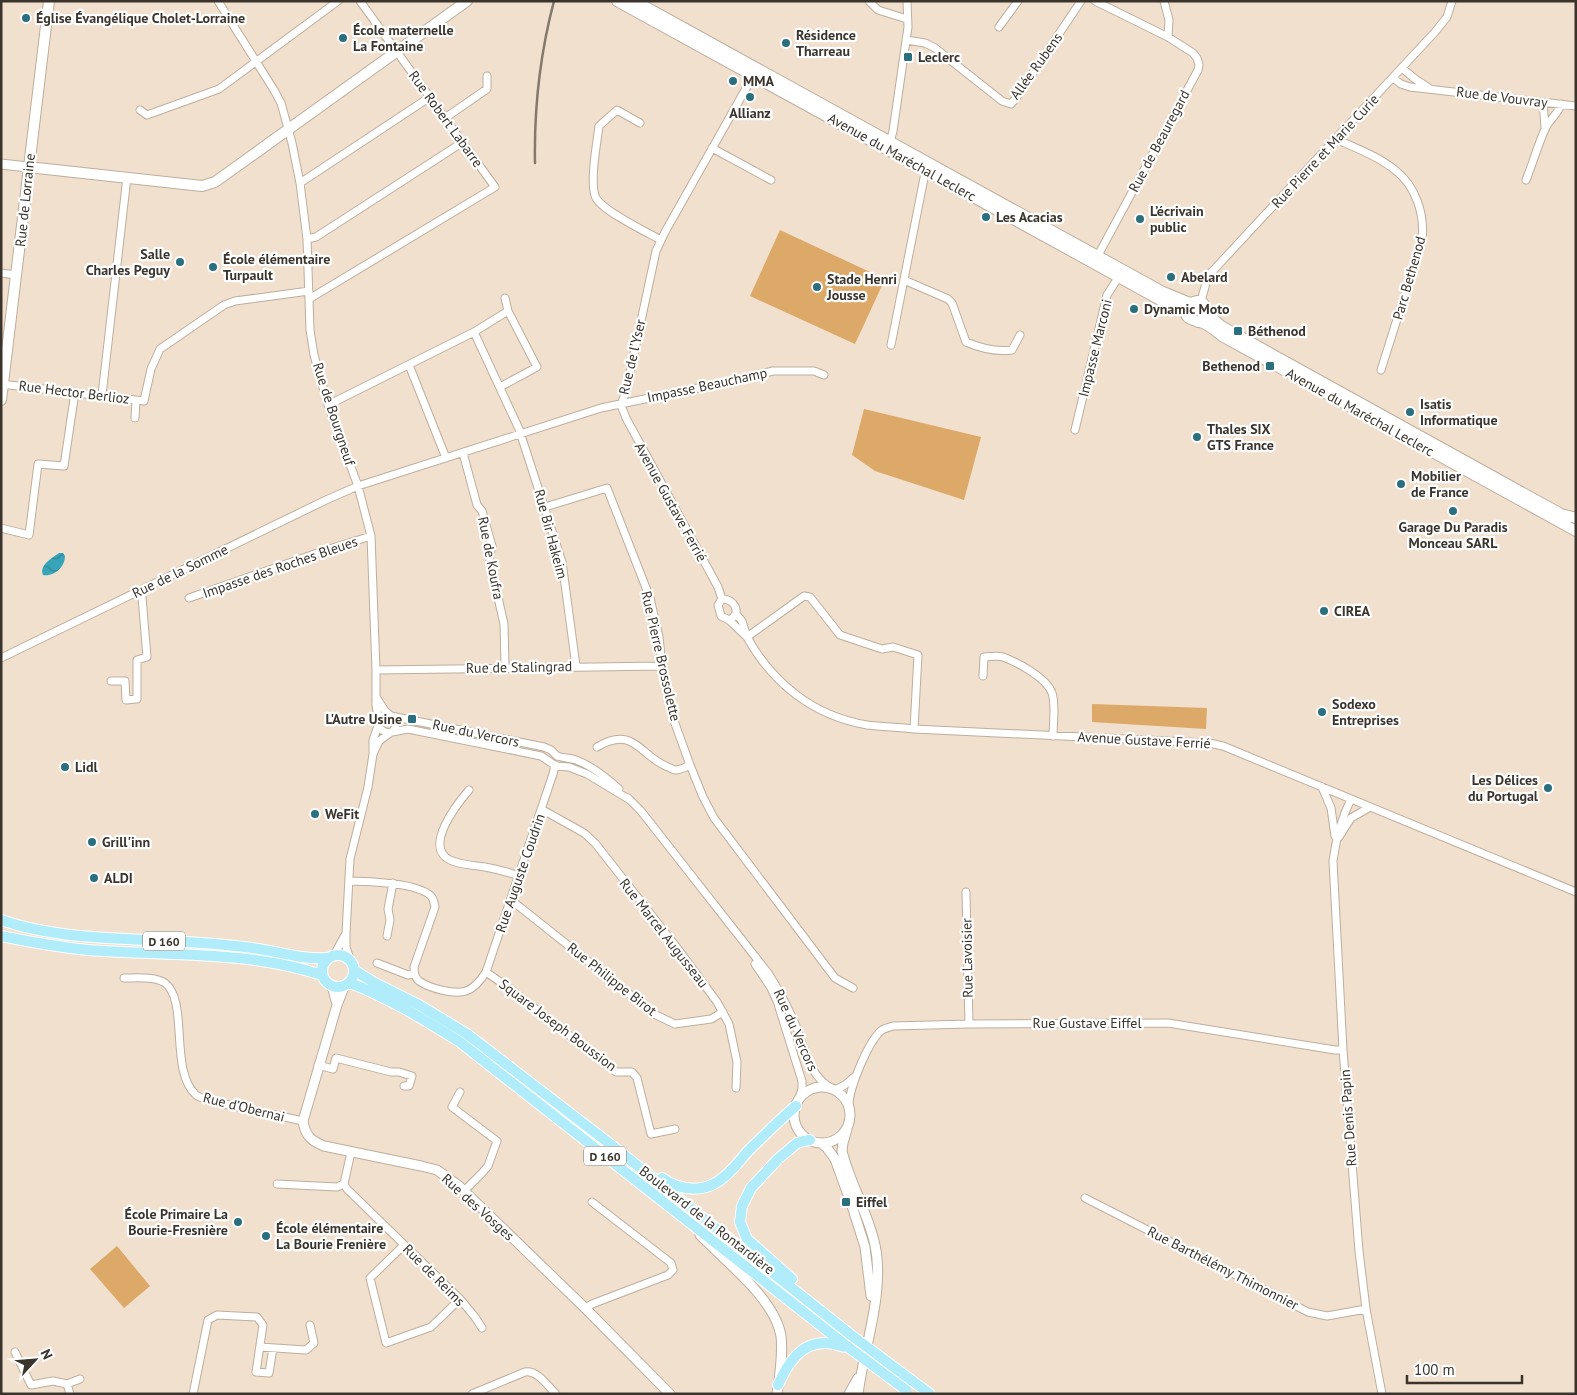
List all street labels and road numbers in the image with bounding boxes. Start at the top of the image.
street label: Allée Rubens [1006,29,1066,103]
street label: Rue Robert Labarre [405,67,487,171]
street label: Rue de Vouvray [1455,82,1549,112]
street label: Rue de Beauregard [1124,87,1194,195]
street label: Rue Pierre et Marie Curie [1267,90,1383,212]
street label: Avenue du Maréchal Leclerc [825,109,979,205]
street label: Rue de Lorraine [11,152,39,248]
street label: Parc Bethenod [1388,234,1430,322]
street label: Impasse Marconi [1074,297,1116,399]
street label: Rue de l’Yser [615,317,649,396]
street label: Rue de Bourgneuf [309,360,359,468]
street label: Impasse Beauchamp [645,363,769,407]
street label: Avenue du Maréchal Leclerc [1283,364,1437,460]
street label: Rue Hector Berlioz [18,376,130,408]
street label: Avenue Gustave Ferrié [631,439,711,565]
street label: Rue Bir Hakeim [530,487,572,581]
street label: Rue de Koufra [474,515,508,601]
street label: Impasse des Roches Bleues [200,532,360,602]
street label: Rue de la Somme [129,540,231,602]
street label: Rue Pierre Brossolette [637,589,685,723]
street label: Rue de Stalingrad [466,657,572,677]
street label: Rue du Vercors [431,715,521,751]
street label: Avenue Gustave Ferrié [1077,728,1211,752]
street label: Rue Auguste Coudrin [491,811,549,935]
street label: Rue Marcel Augusseau [616,875,712,991]
street label: Rue Lavoisier [957,918,977,998]
road number: D 160 [143,931,185,950]
street label: Rue Philippe Birot [564,938,661,1020]
street label: Square Joseph Boussion [496,975,620,1075]
street label: Rue du Vercors [770,986,822,1074]
street label: Rue Gustave Eiffel [1033,1014,1141,1032]
street label: Rue Denis Papin [1336,1069,1360,1167]
street label: Rue d’Obernai [201,1088,287,1126]
road number: D 160 [584,1146,626,1166]
street label: Boulevard de la Rontardière [636,1162,778,1278]
street label: Rue des Vosges [438,1170,518,1244]
street label: Rue Barthélémy Thimonnier [1144,1222,1302,1314]
street label: Rue de Reims [399,1240,469,1310]

